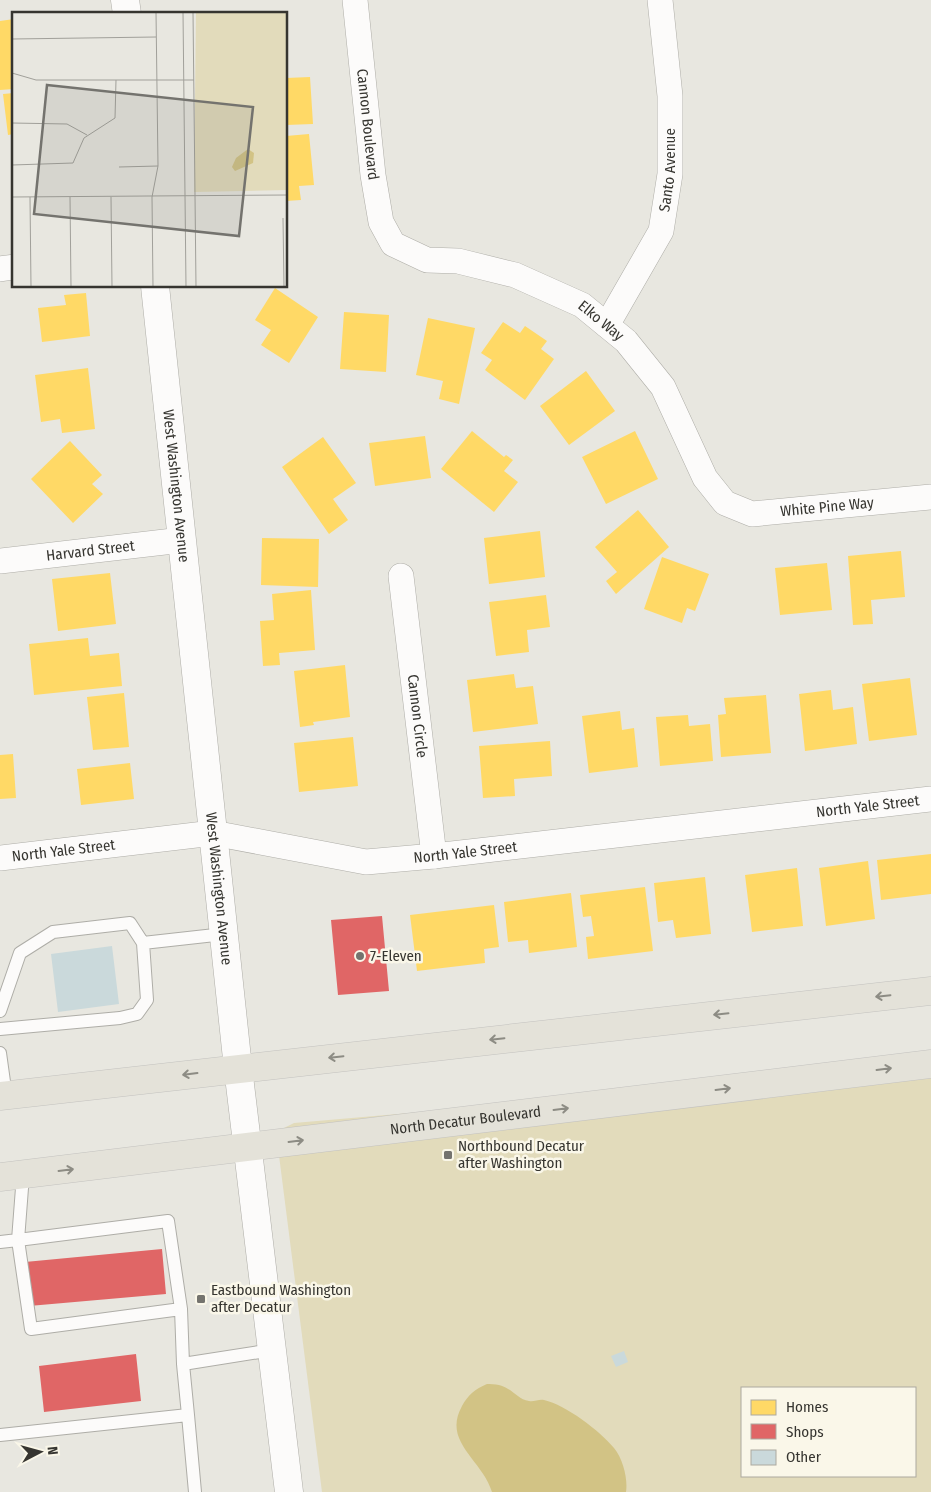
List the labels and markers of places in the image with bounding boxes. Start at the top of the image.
place label: 7-Eleven [370,947,422,965]
marker: 7-Eleven [354,950,366,962]
place label: Northbound Decatur after Washington [458,1137,585,1172]
marker: Northbound Decatur after Washington [442,1149,454,1161]
place label: Eastbound Washington after Decatur [211,1281,351,1316]
marker: Eastbound Washington after Decatur [195,1293,207,1305]

